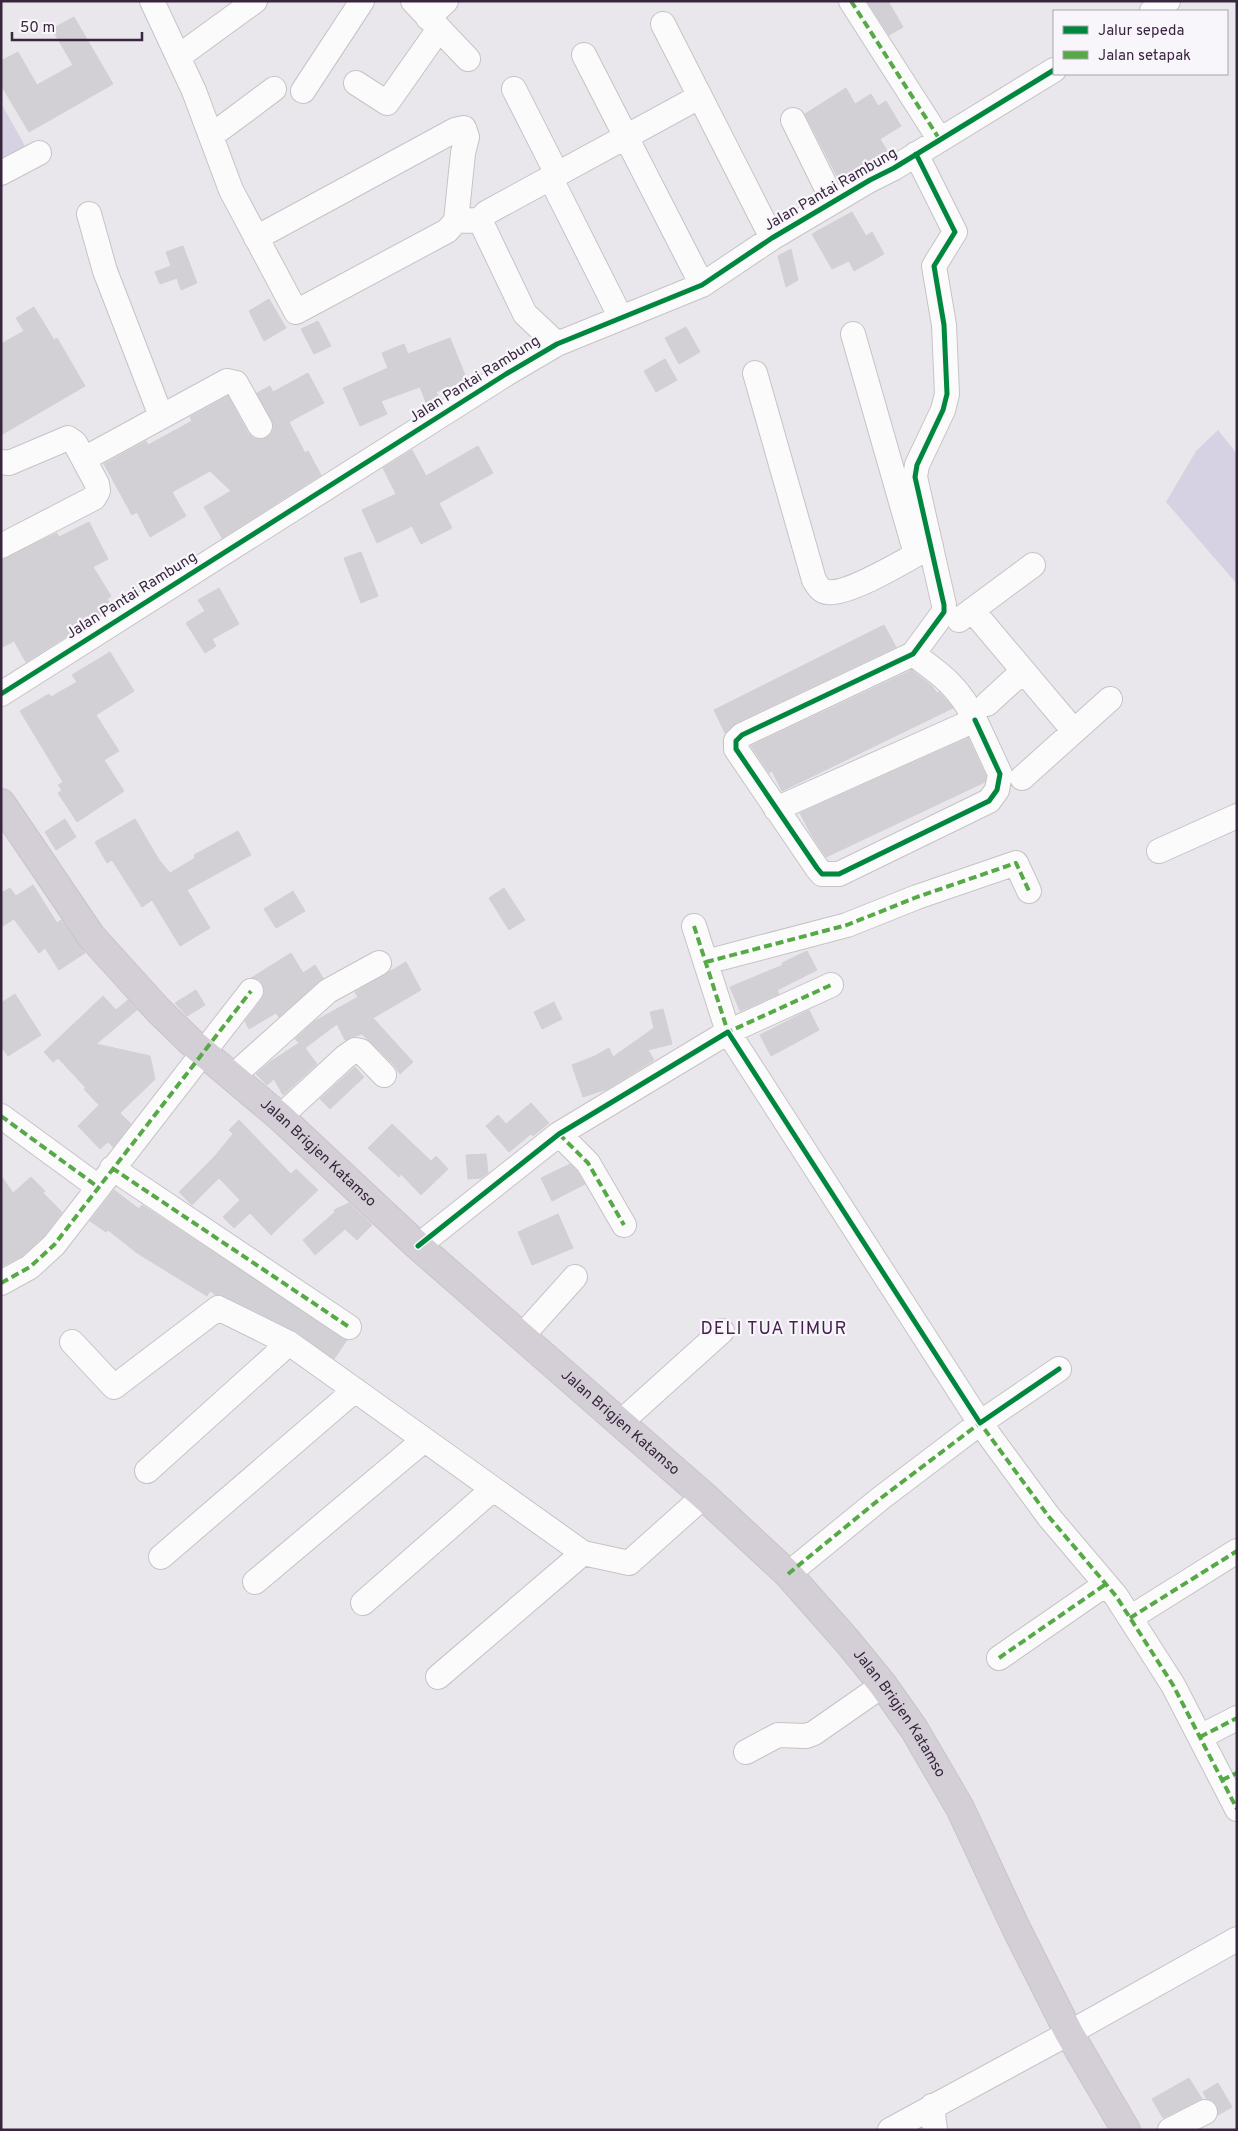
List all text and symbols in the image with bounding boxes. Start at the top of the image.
scale bar [12,10,142,42]
legend [1053,10,1228,75]
text: 50 m [20,19,55,38]
text: Jalur sepeda [1098,22,1184,41]
text: Jalan setapak [1098,47,1191,66]
street label: Jalan Pantai Rambung [761,144,901,236]
street label: Jalan Pantai Rambung [406,332,544,428]
street label: Jalan Pantai Rambung [63,548,201,644]
street label: Jalan Brigjen Katamso [256,1095,380,1211]
district label: DELI TUA TIMUR [700,1318,848,1341]
street label: Jalan Brigjen Katamso [557,1366,683,1480]
street label: Jalan Brigjen Katamso [848,1646,950,1781]

